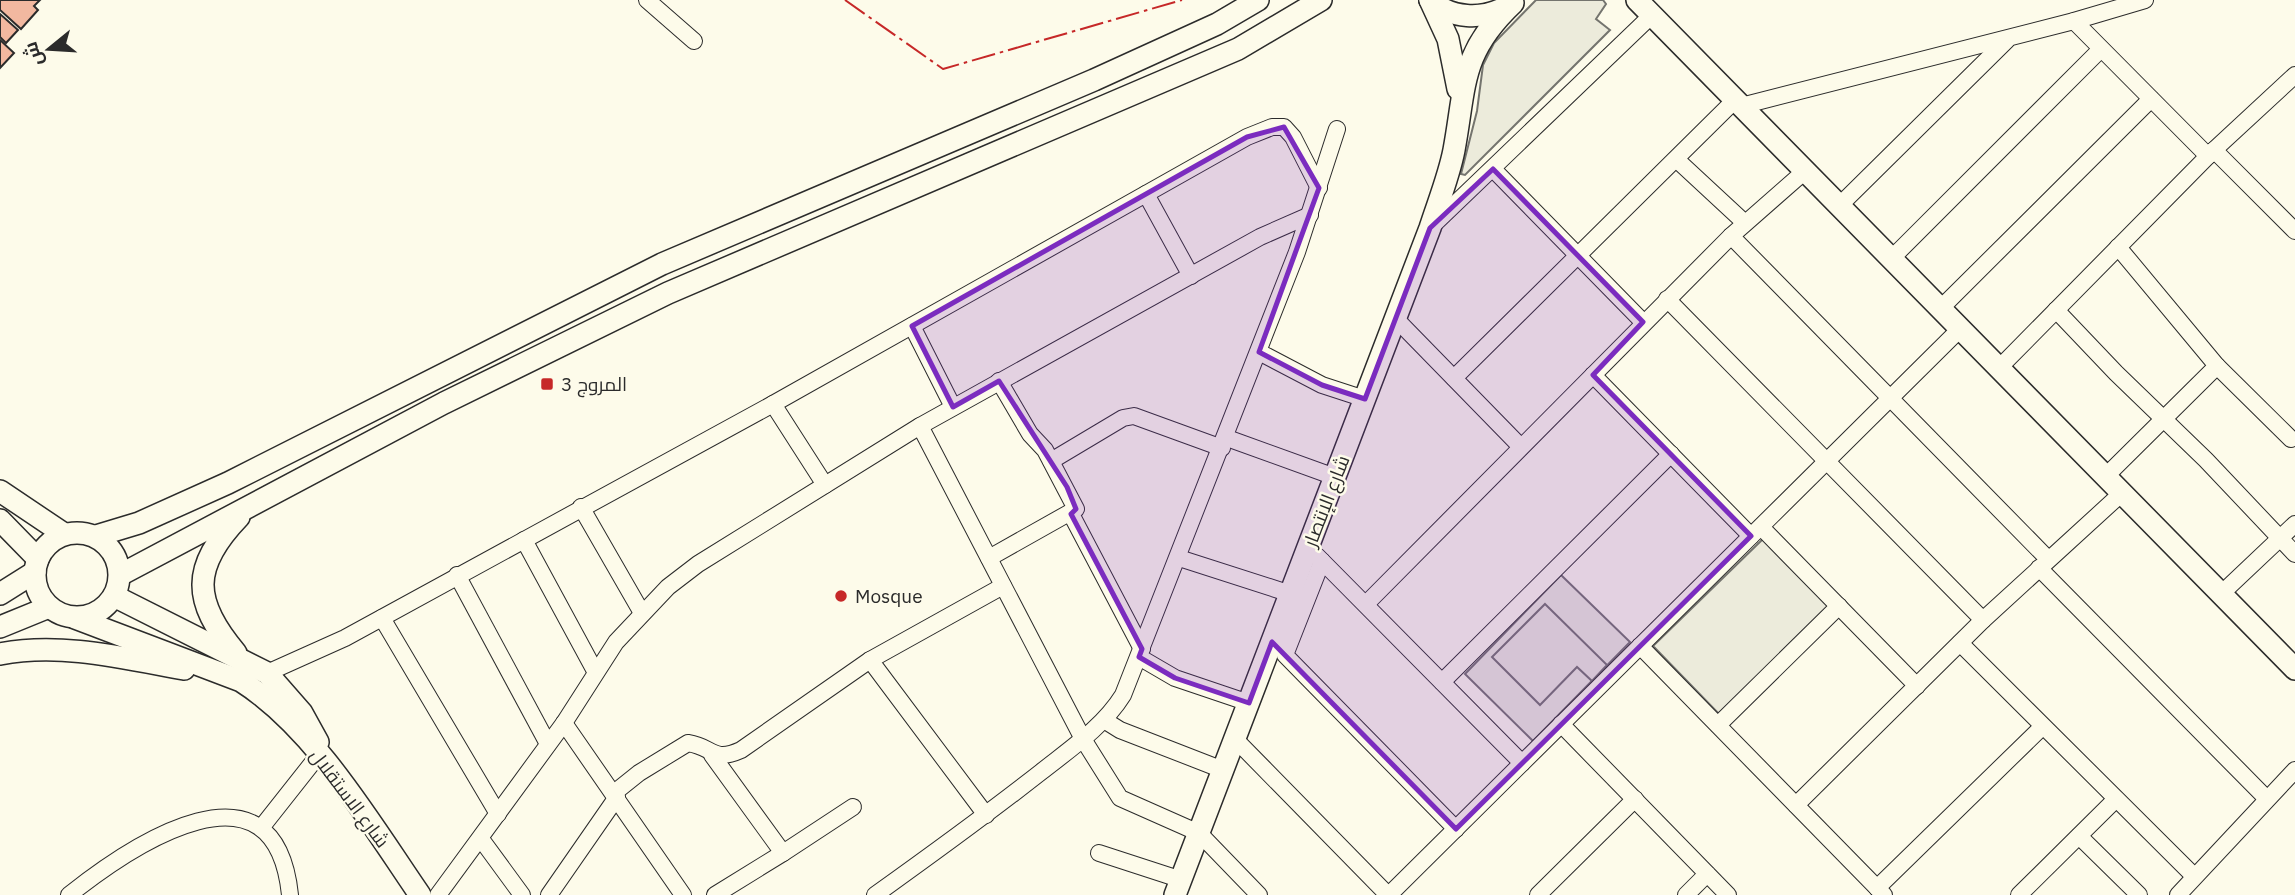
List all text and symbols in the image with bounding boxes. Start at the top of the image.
north arrow [14,14,84,84]
text: ش [18,39,48,70]
place label: المروج 3 [561,372,627,398]
marker: المروج 3 [539,376,555,392]
street label: شارع الإنتصار [1297,452,1356,552]
place label: Mosque [855,584,923,608]
marker: Mosque [833,588,849,604]
street label: شارع الاستقلال [303,744,395,853]

